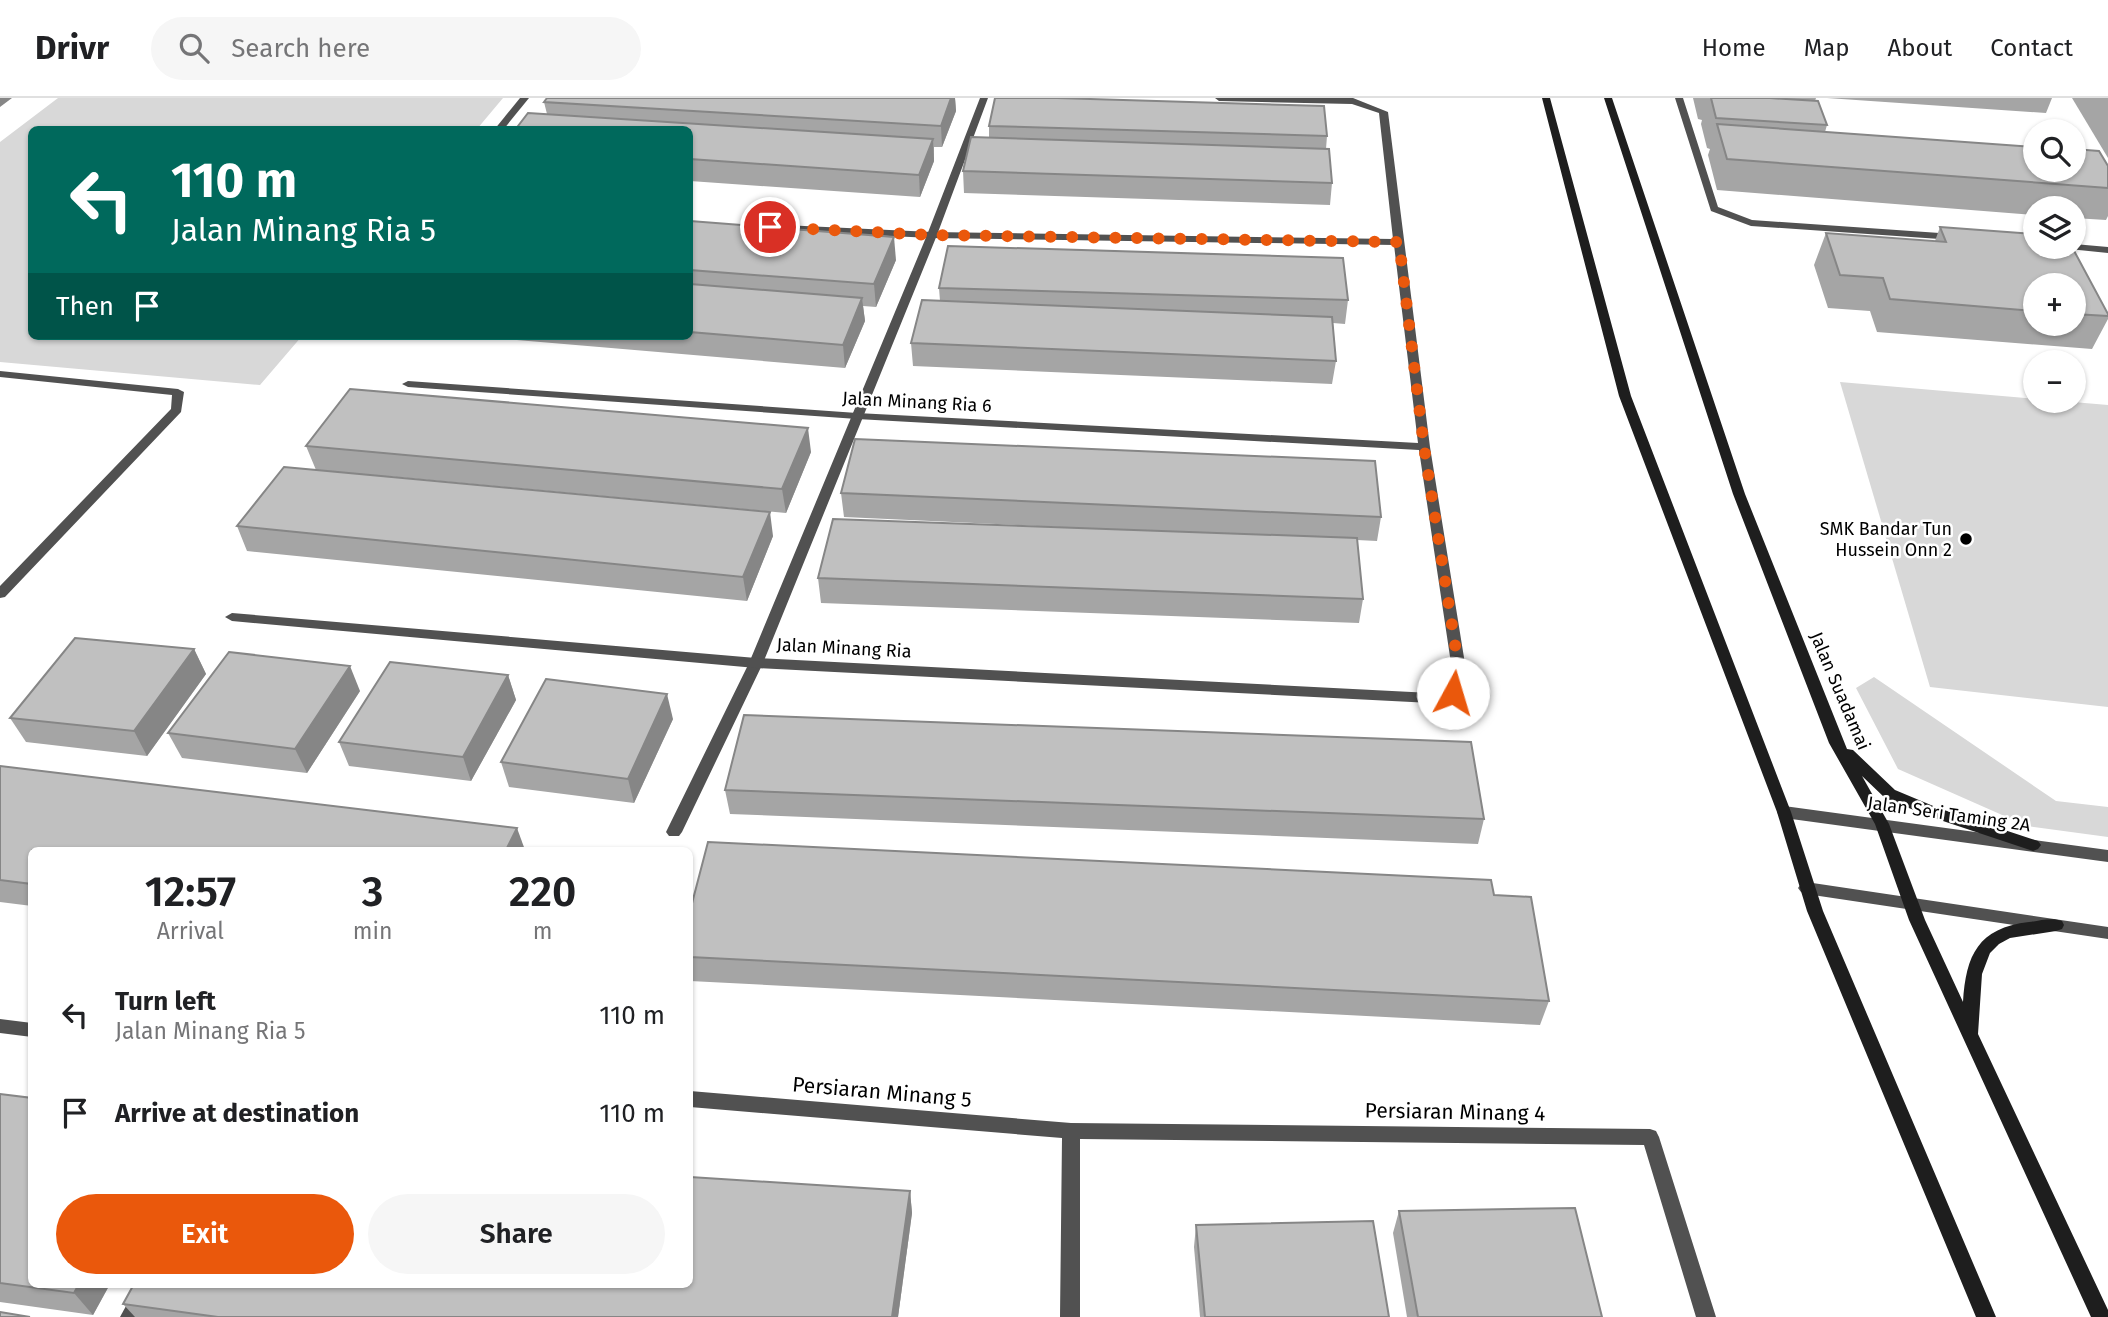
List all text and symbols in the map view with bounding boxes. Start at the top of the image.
search box [151,17,641,80]
text: Drivr [35,28,109,68]
icon: search [175,29,213,67]
text: Search here [231,33,370,64]
text: Home [1702,34,1766,62]
text: Map [1804,34,1850,62]
text: About [1888,34,1952,62]
text: Contact [1990,34,2073,62]
map controls [2023,119,2086,413]
button: search [2023,119,2086,182]
text: 110 m [171,151,297,210]
icon: left [56,154,147,245]
button: layers [2023,196,2086,259]
pin [740,197,800,257]
icon: arrive [751,208,789,246]
text: Jalan Minang Ria 5 [171,211,436,249]
button: + [2023,273,2086,336]
icon: arrive [128,287,166,325]
text: Then [56,291,114,322]
button: − [2023,350,2086,413]
street label: Jalan Minang Ria 6 [842,387,992,417]
place label: SMK Bandar Tun Hussein Onn 2 [1820,518,1952,561]
marker: SMK Bandar Tun Hussein Onn 2 [1958,531,1974,547]
street label: Jalan Suadamai [1805,629,1875,753]
street label: Jalan Minang Ria [776,633,912,663]
position arrow [1416,656,1490,730]
street label: Jalan Seri Taming 2A [1866,792,2033,836]
text: 12:57 [145,867,236,917]
text: 3 [362,867,383,917]
text: 220 [509,867,576,917]
text: Arrival [157,917,224,945]
text: min [353,917,392,945]
text: m [533,917,553,945]
text: Turn left [115,986,216,1017]
icon: left [56,996,94,1034]
text: 110 m [599,1000,665,1031]
text: Jalan Minang Ria 5 [115,1017,305,1045]
street label: Persiaran Minang 5 [791,1071,973,1113]
icon: arrive [56,1094,94,1132]
street label: Persiaran Minang 4 [1364,1097,1546,1127]
text: Arrive at destination [115,1098,359,1129]
text: 110 m [599,1098,665,1129]
button: Exit [56,1194,354,1274]
button: Share [368,1194,665,1274]

